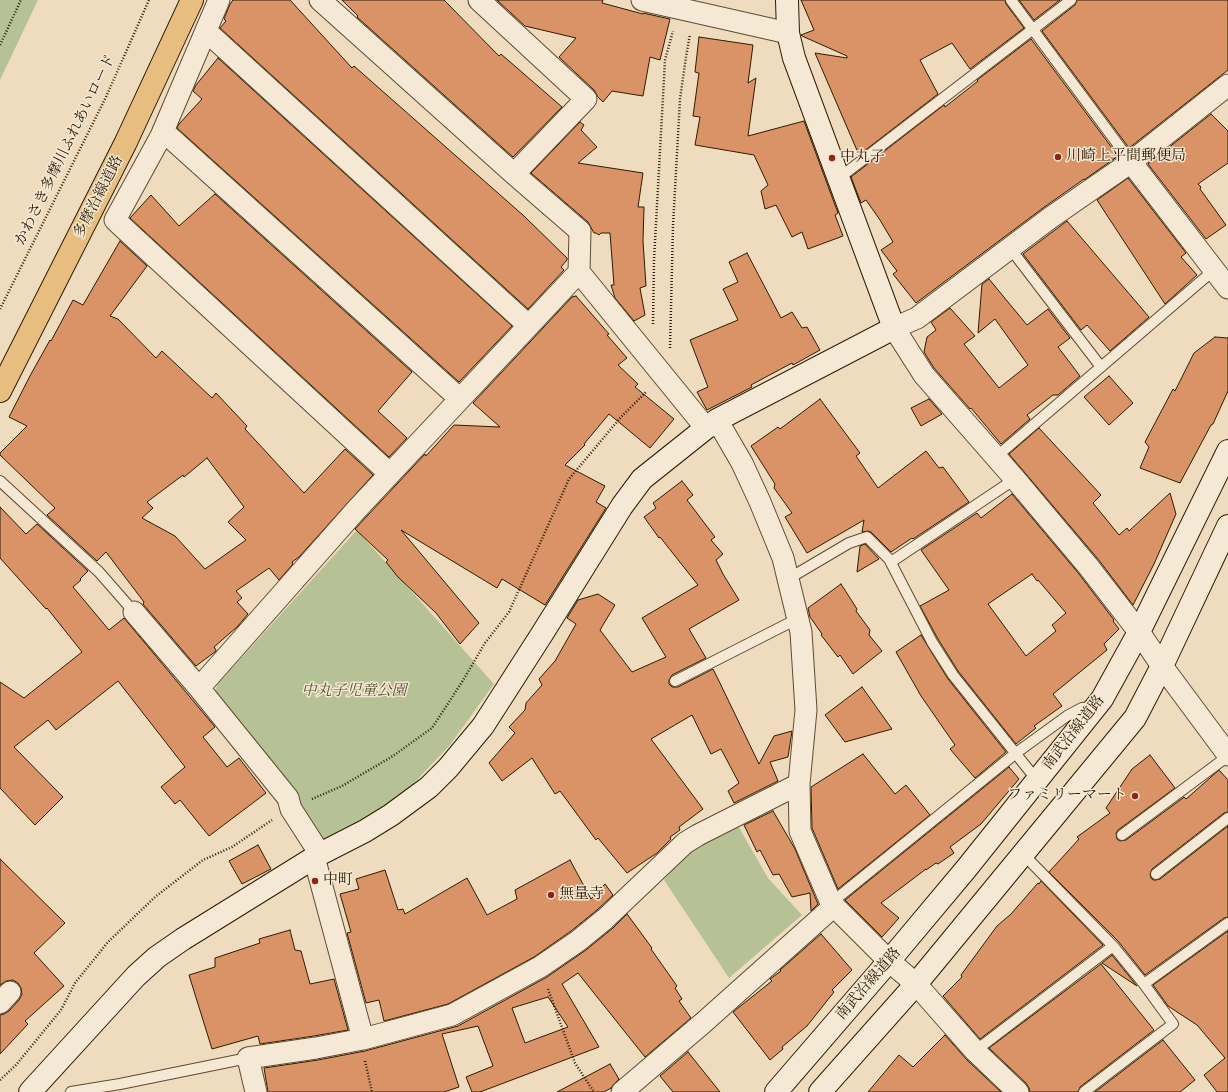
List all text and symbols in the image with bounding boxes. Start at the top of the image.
street label: かわさき多摩川ふれあいロード [12,52,120,248]
place label: 川崎上平間郵便局 [1066,148,1186,166]
place label: 中丸子 [840,149,885,167]
marker: 川崎上平間郵便局 [1053,152,1063,162]
street label: 多摩沿線道路 [71,153,127,241]
marker: 中丸子 [827,153,837,163]
park label: 中丸子児童公園 [302,683,406,701]
street label: 南武沿線道路 [1039,692,1109,774]
place label: ファミリーマート [1007,787,1127,805]
marker: ファミリーマート [1130,791,1140,801]
place label: 中町 [323,872,353,890]
marker: 中町 [310,876,320,886]
place label: 無量寺 [559,886,604,904]
marker: 無量寺 [546,890,556,900]
street label: 南武沿線道路 [833,944,905,1024]

